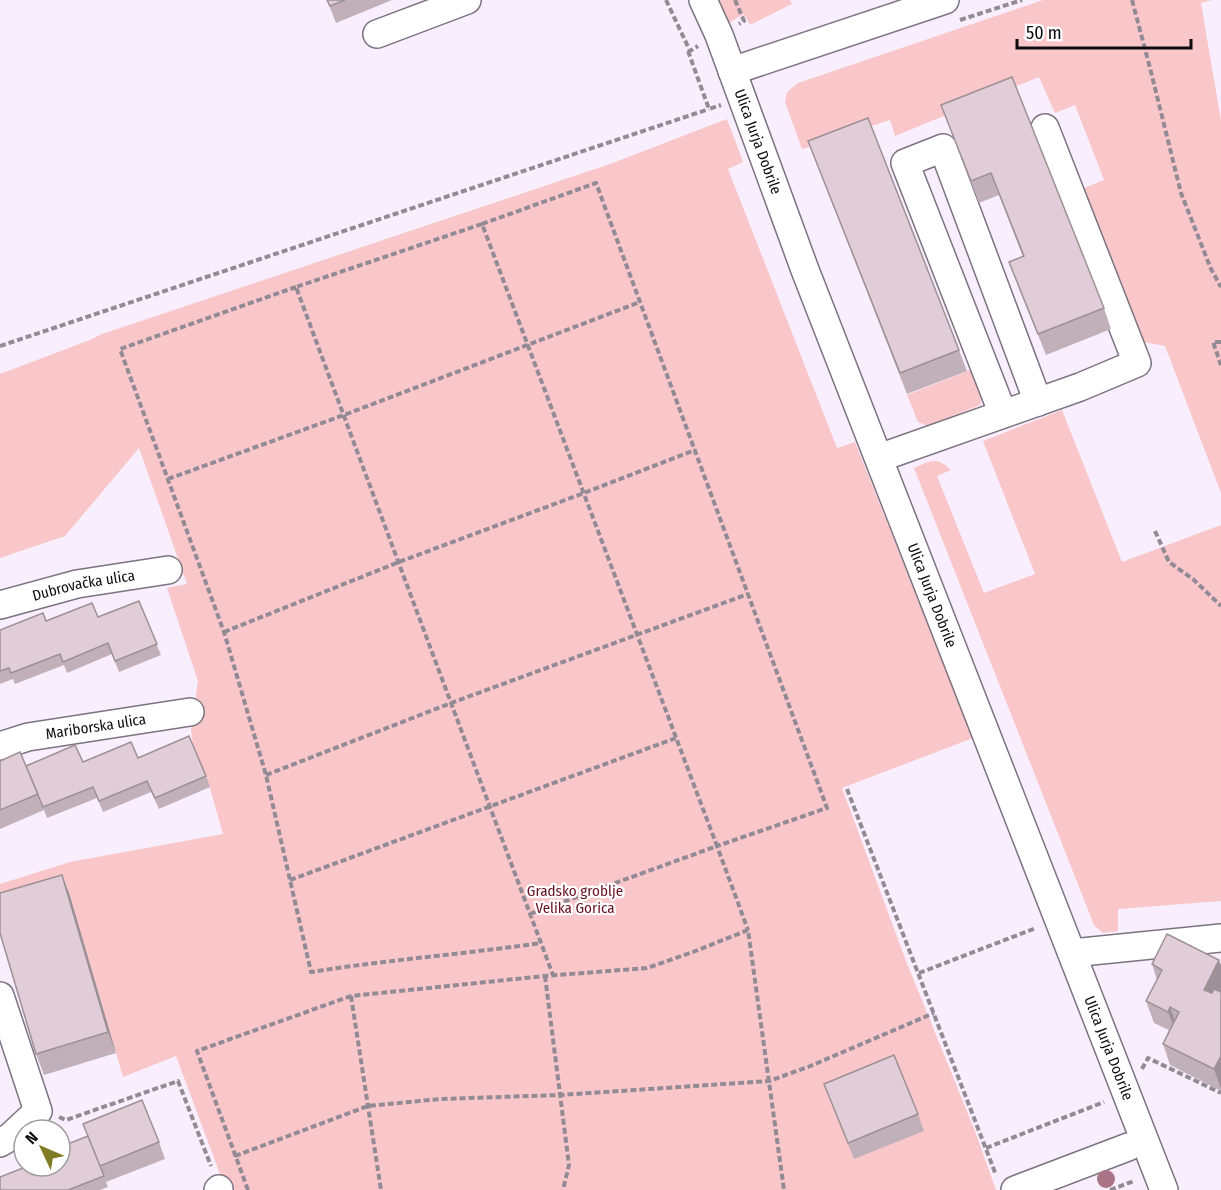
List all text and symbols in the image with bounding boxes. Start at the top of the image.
scale bar [1017,12,1191,50]
text: 50 m [1026,22,1062,44]
street label: Ulica Jurja Dobrile [731,87,785,197]
street label: Ulica Jurja Dobrile [904,541,960,650]
street label: Dubrovačka ulica [30,566,136,605]
street label: Mariborska ulica [44,710,147,743]
park label: Gradsko groblje Velika Gorica [527,882,623,917]
street label: Ulica Jurja Dobrile [1080,993,1137,1103]
north arrow [12,1118,72,1178]
text: N [21,1128,42,1148]

